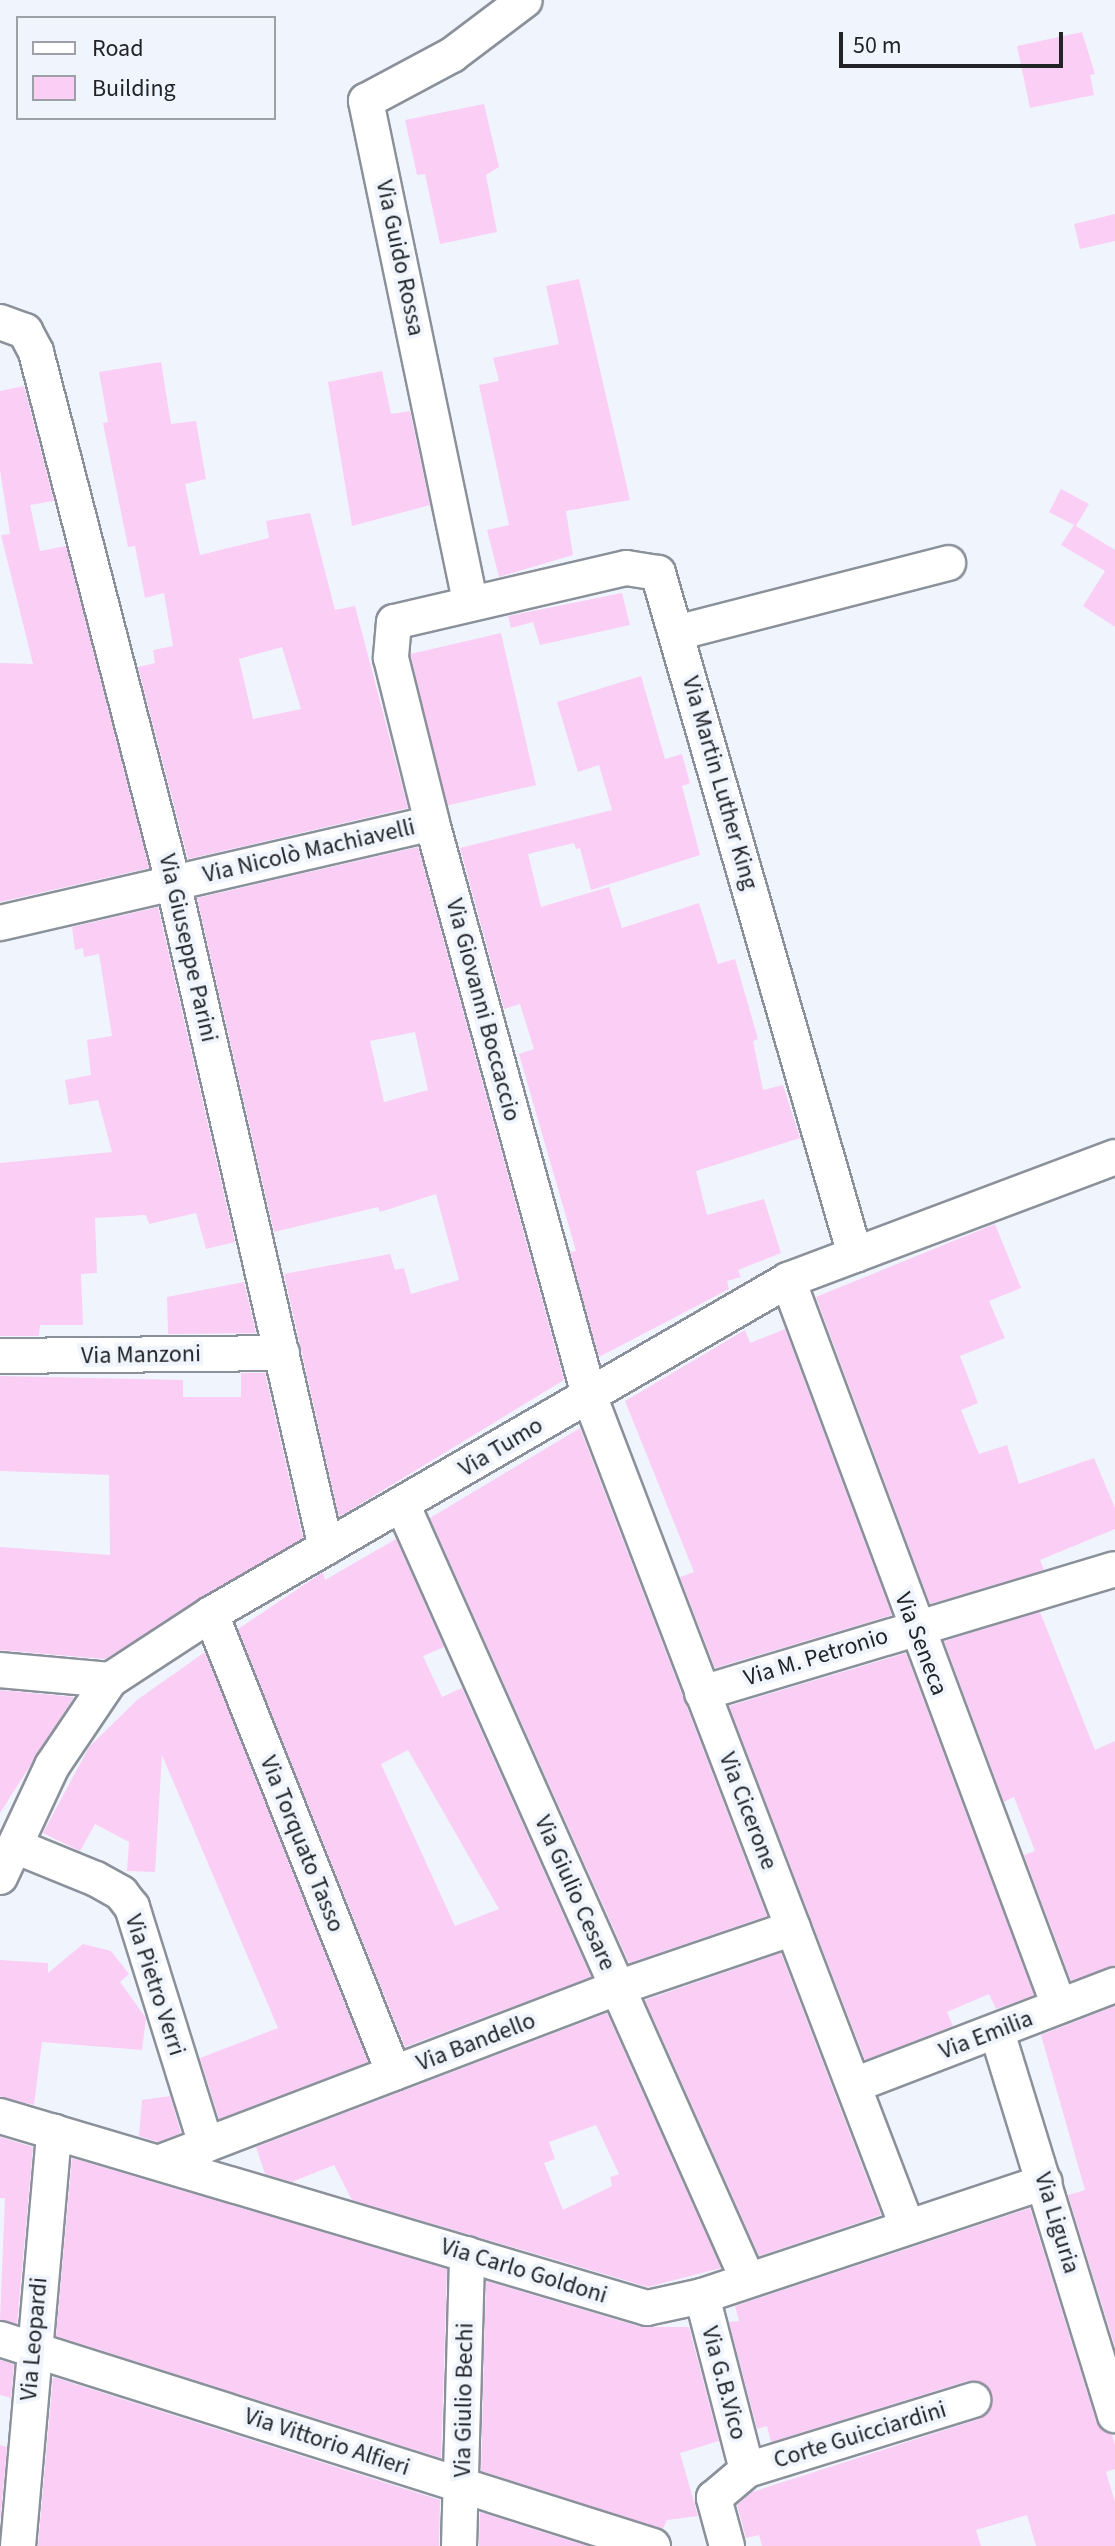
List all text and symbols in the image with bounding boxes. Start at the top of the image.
legend [16,16,276,120]
scale bar [843,16,1067,66]
text: 50 m [853,28,902,63]
text: Road [92,31,144,66]
text: Building [92,71,176,106]
street label: Via Guido Rossa [369,177,431,339]
street label: Via Martin Luther King [676,673,764,893]
street label: Via Nicolò Machiavelli [200,813,418,889]
street label: Via Giuseppe Parini [152,851,224,1045]
street label: Via Giovanni Boccaccio [439,896,527,1124]
street label: Via Manzoni [81,1340,201,1370]
street label: Via Tumo [454,1411,548,1483]
street label: Via Seneca [888,1589,954,1699]
street label: Via M. Petronio [740,1621,892,1693]
street label: Via Cicerone [712,1748,784,1874]
street label: Via Torquato Tasso [254,1752,350,1936]
street label: Via Giulio Cesare [528,1811,622,1975]
street label: Via Pietro Verri [119,1911,191,2059]
street label: Via Emilia [935,2004,1037,2066]
street label: Via Bandello [413,2006,539,2078]
street label: Via Liguria [1028,2169,1086,2277]
street label: Via Carlo Goldoni [437,2232,611,2310]
street label: Via Leopardi [14,2276,54,2402]
street label: Via Giulio Bechi [448,2322,480,2478]
street label: Via G.B.Vico [695,2323,753,2443]
street label: Corte Guicciardini [770,2395,950,2475]
street label: Via Vittorio Alfieri [241,2402,413,2482]

